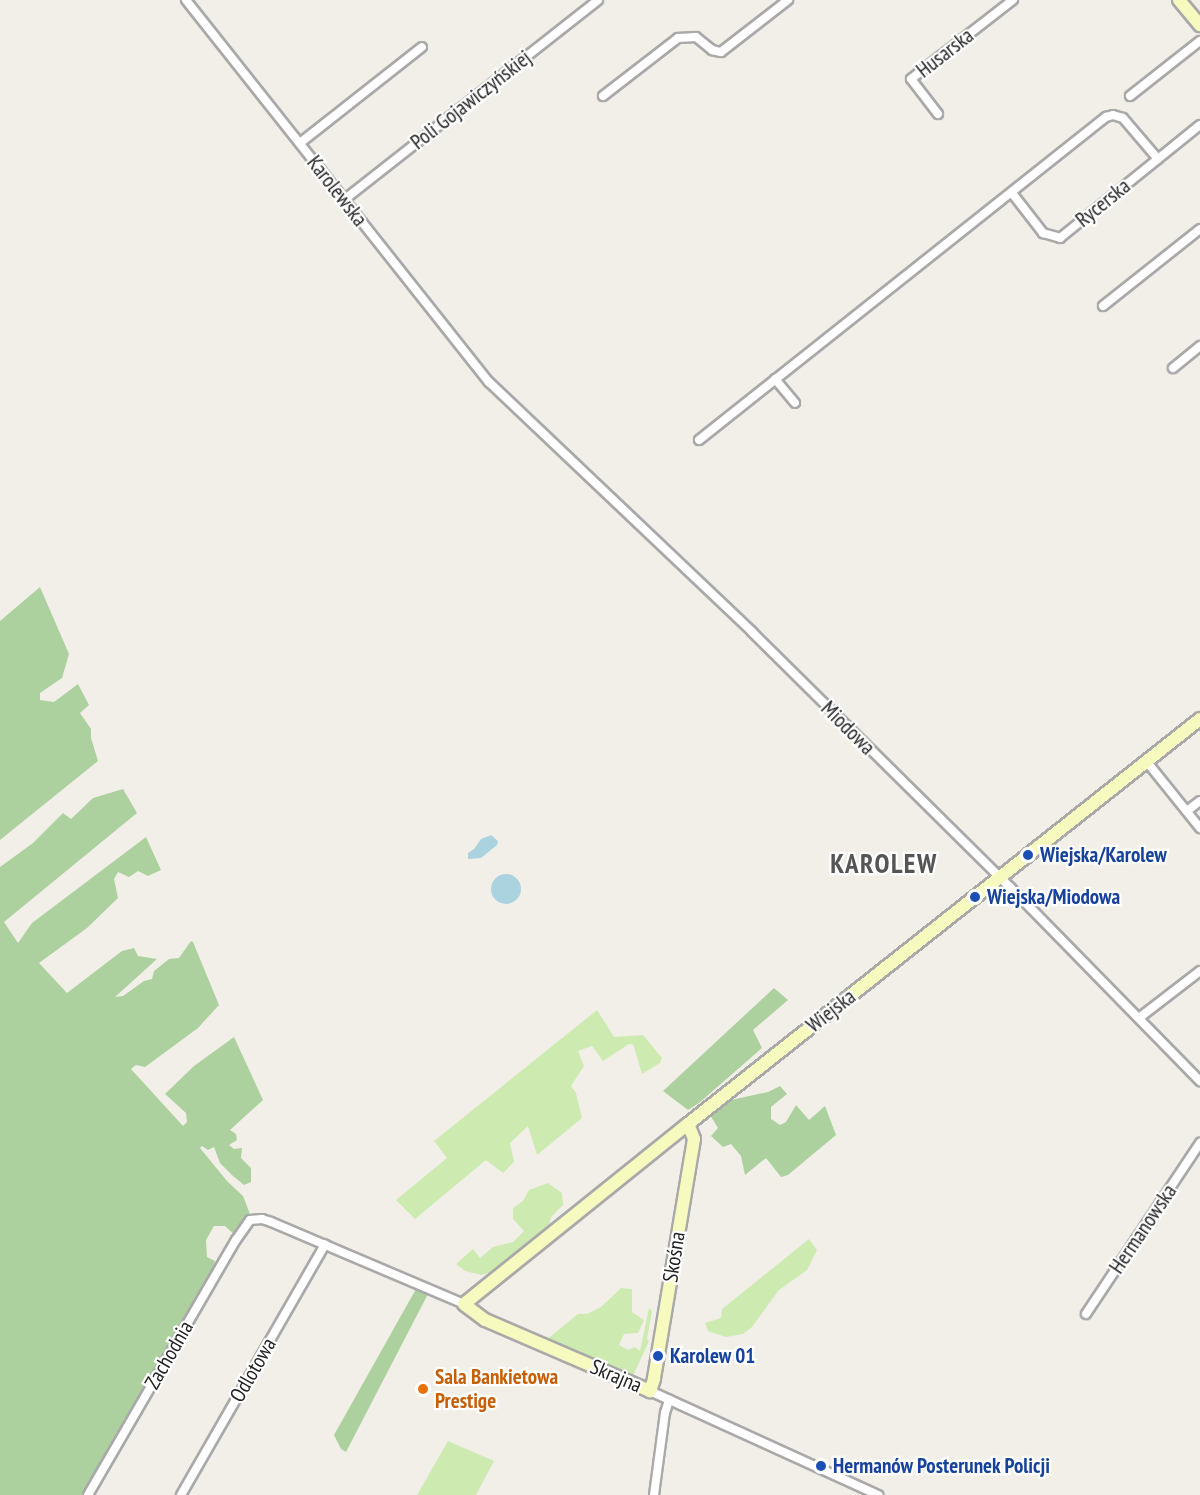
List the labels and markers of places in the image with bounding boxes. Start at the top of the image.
place label: Wiejska/Karolew [1040,842,1167,868]
marker: Wiejska/Karolew [1021,848,1035,862]
place label: Wiejska/Miodowa [987,884,1120,910]
marker: Wiejska/Miodowa [968,890,982,904]
place label: Karolew 01 [670,1343,756,1369]
marker: Karolew 01 [651,1349,665,1363]
place label: Sala Bankietowa Prestige [435,1364,558,1414]
marker: Sala Bankietowa Prestige [416,1382,430,1396]
place label: Hermanów Posterunek Policji [833,1453,1051,1479]
marker: Hermanów Posterunek Policji [814,1459,828,1473]

